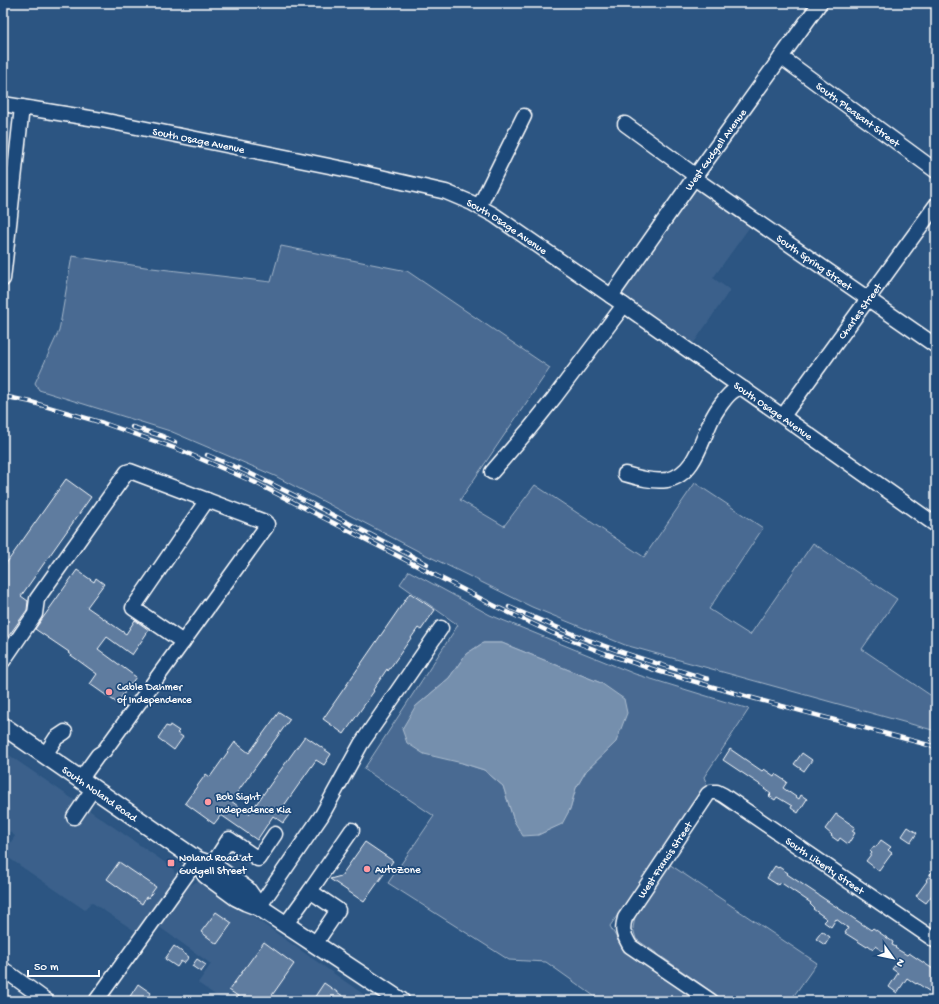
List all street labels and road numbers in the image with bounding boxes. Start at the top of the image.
street label: South Pleasant Street [813,81,903,151]
street label: West Gudgell Avenue [683,107,750,193]
street label: South Osage Avenue [151,126,246,157]
street label: South Osage Avenue [465,197,549,258]
street label: South Spring Street [773,233,855,295]
street label: Charles Street [837,280,886,342]
street label: South Osage Avenue [731,380,814,444]
street label: South Noland Road [59,765,140,826]
street label: West Francis Street [636,819,697,901]
street label: South Liberty Street [782,836,867,899]

